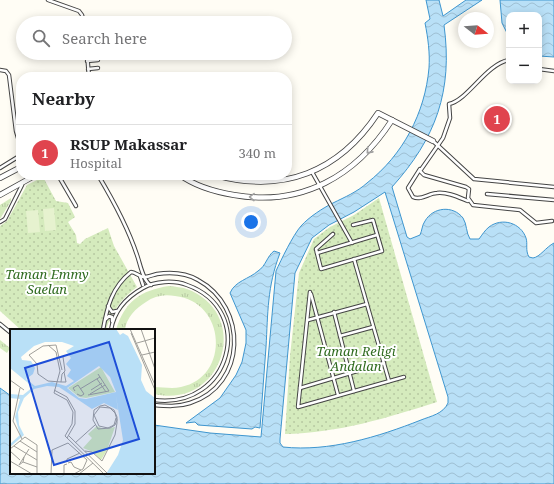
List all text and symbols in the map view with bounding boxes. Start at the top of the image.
north arrow [458,12,494,48]
map controls [506,12,542,84]
button: + [506,12,542,48]
search box [16,16,292,60]
icon: search [30,27,52,49]
text: Search here [62,28,147,48]
button: − [506,48,542,84]
text: Nearby [32,87,95,110]
pin: 1 [484,104,510,134]
text: RSUP Makassar [70,134,187,154]
text: 1 [41,144,49,162]
text: 340 m [239,144,276,162]
one-way arrow [366,146,373,154]
text: Hospital [70,154,122,172]
one-way arrow [249,193,255,201]
your location [241,212,261,232]
park label: Taman Emmy Saelan [5,265,89,298]
inset map [10,329,155,474]
park label: Taman Religi Andalan [316,342,396,375]

